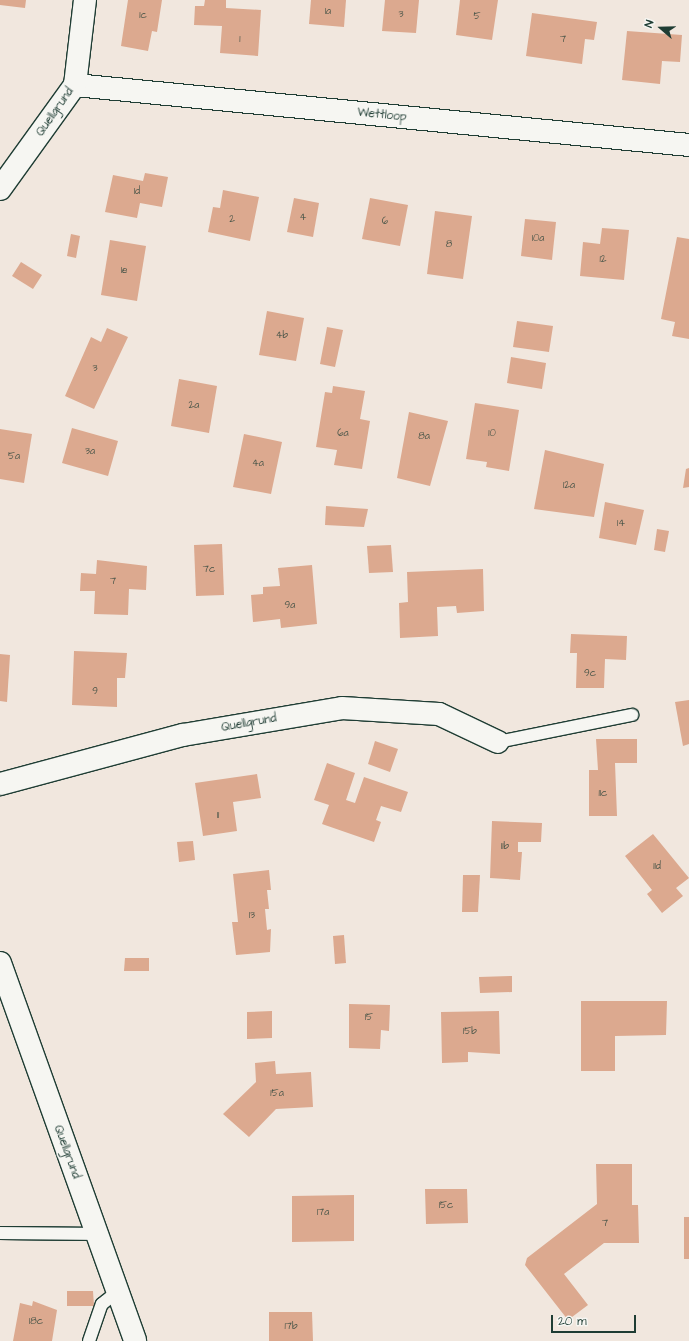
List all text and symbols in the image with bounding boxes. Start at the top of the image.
house number: 1a [325,6,331,18]
north arrow [641,8,681,48]
house number: 3 [398,9,404,21]
house number: 1c [139,10,147,22]
house number: 5 [473,11,481,23]
text: N [641,18,657,30]
house number: 1 [239,34,241,46]
house number: 7 [560,34,566,46]
street label: Quellgrund [33,85,77,139]
street label: Wettloop [357,105,407,125]
house number: 1d [134,186,140,198]
house number: 4 [300,212,306,224]
house number: 2 [229,214,235,226]
house number: 6 [382,216,388,228]
house number: 10a [532,233,544,245]
house number: 8 [446,239,452,251]
house number: 12 [599,254,607,266]
house number: 1e [121,265,127,277]
house number: 4b [276,330,288,342]
house number: 3 [92,363,98,375]
house number: 2a [189,400,199,412]
house number: 6a [337,428,349,440]
house number: 10 [488,428,496,440]
house number: 8a [418,431,430,443]
house number: 3a [85,446,95,458]
house number: 5a [8,451,20,463]
house number: 4a [252,458,264,470]
house number: 12a [563,480,575,492]
house number: 14 [617,518,625,530]
house number: 7c [203,564,215,576]
house number: 7 [110,576,116,588]
house number: 9a [285,600,295,612]
house number: 9c [584,668,596,680]
house number: 9 [92,686,98,698]
street label: Quellgrund [220,711,278,735]
house number: 11c [599,788,607,800]
house number: 11 [217,810,219,822]
house number: 11b [501,841,509,853]
house number: 11d [653,861,661,873]
house number: 13 [249,910,255,922]
house number: 15 [365,1012,373,1024]
house number: 15b [463,1026,477,1038]
house number: 15a [270,1088,284,1100]
street label: Quellgrund [51,1123,83,1181]
house number: 15c [439,1200,453,1212]
house number: 17a [317,1207,329,1219]
house number: 7 [602,1218,608,1230]
scale bar [553,1307,638,1333]
text: 20 m [558,1313,587,1330]
house number: 18c [29,1316,43,1328]
house number: 17b [284,1321,298,1333]

